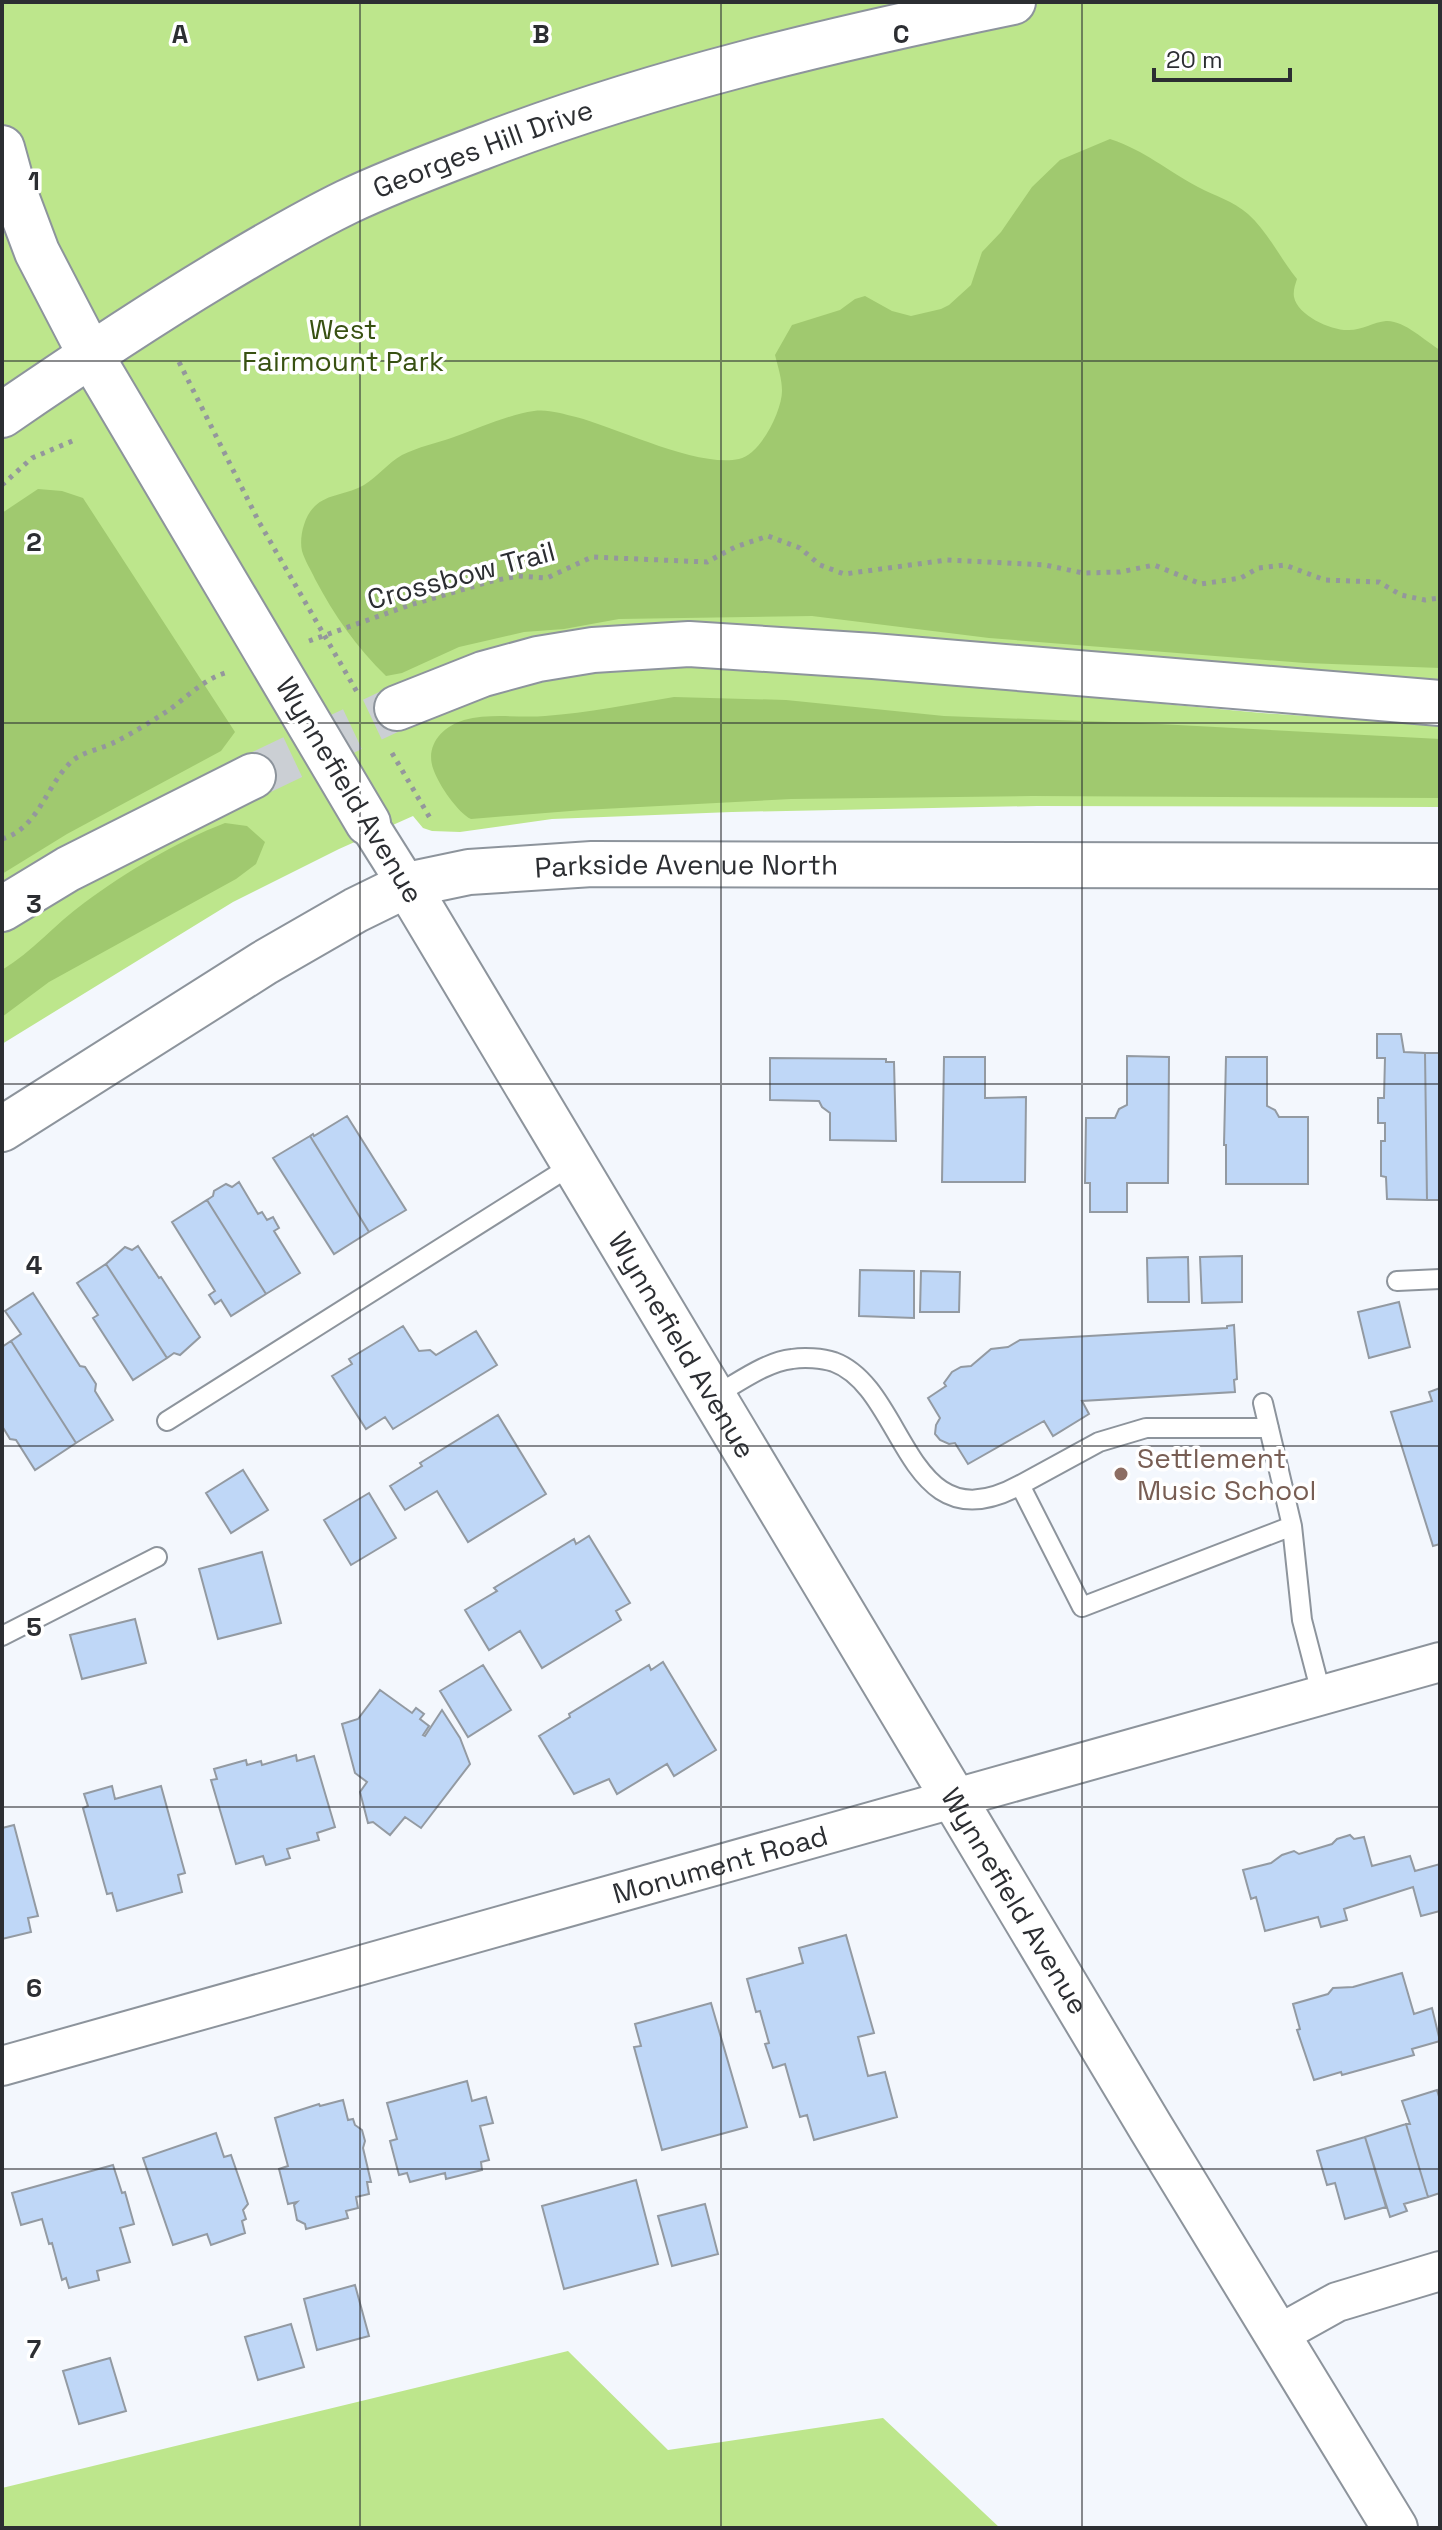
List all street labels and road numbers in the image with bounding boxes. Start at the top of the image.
street label: Georges Hill Drive [367,91,598,206]
street label: Crossbow Trail [363,533,559,617]
street label: Wynnefield Avenue [268,670,432,910]
street label: Parkside Avenue North [533,846,838,886]
street label: Wynnefield Avenue [601,1225,764,1465]
street label: Wynnefield Avenue [933,1781,1097,2021]
street label: Monument Road [608,1817,832,1912]

